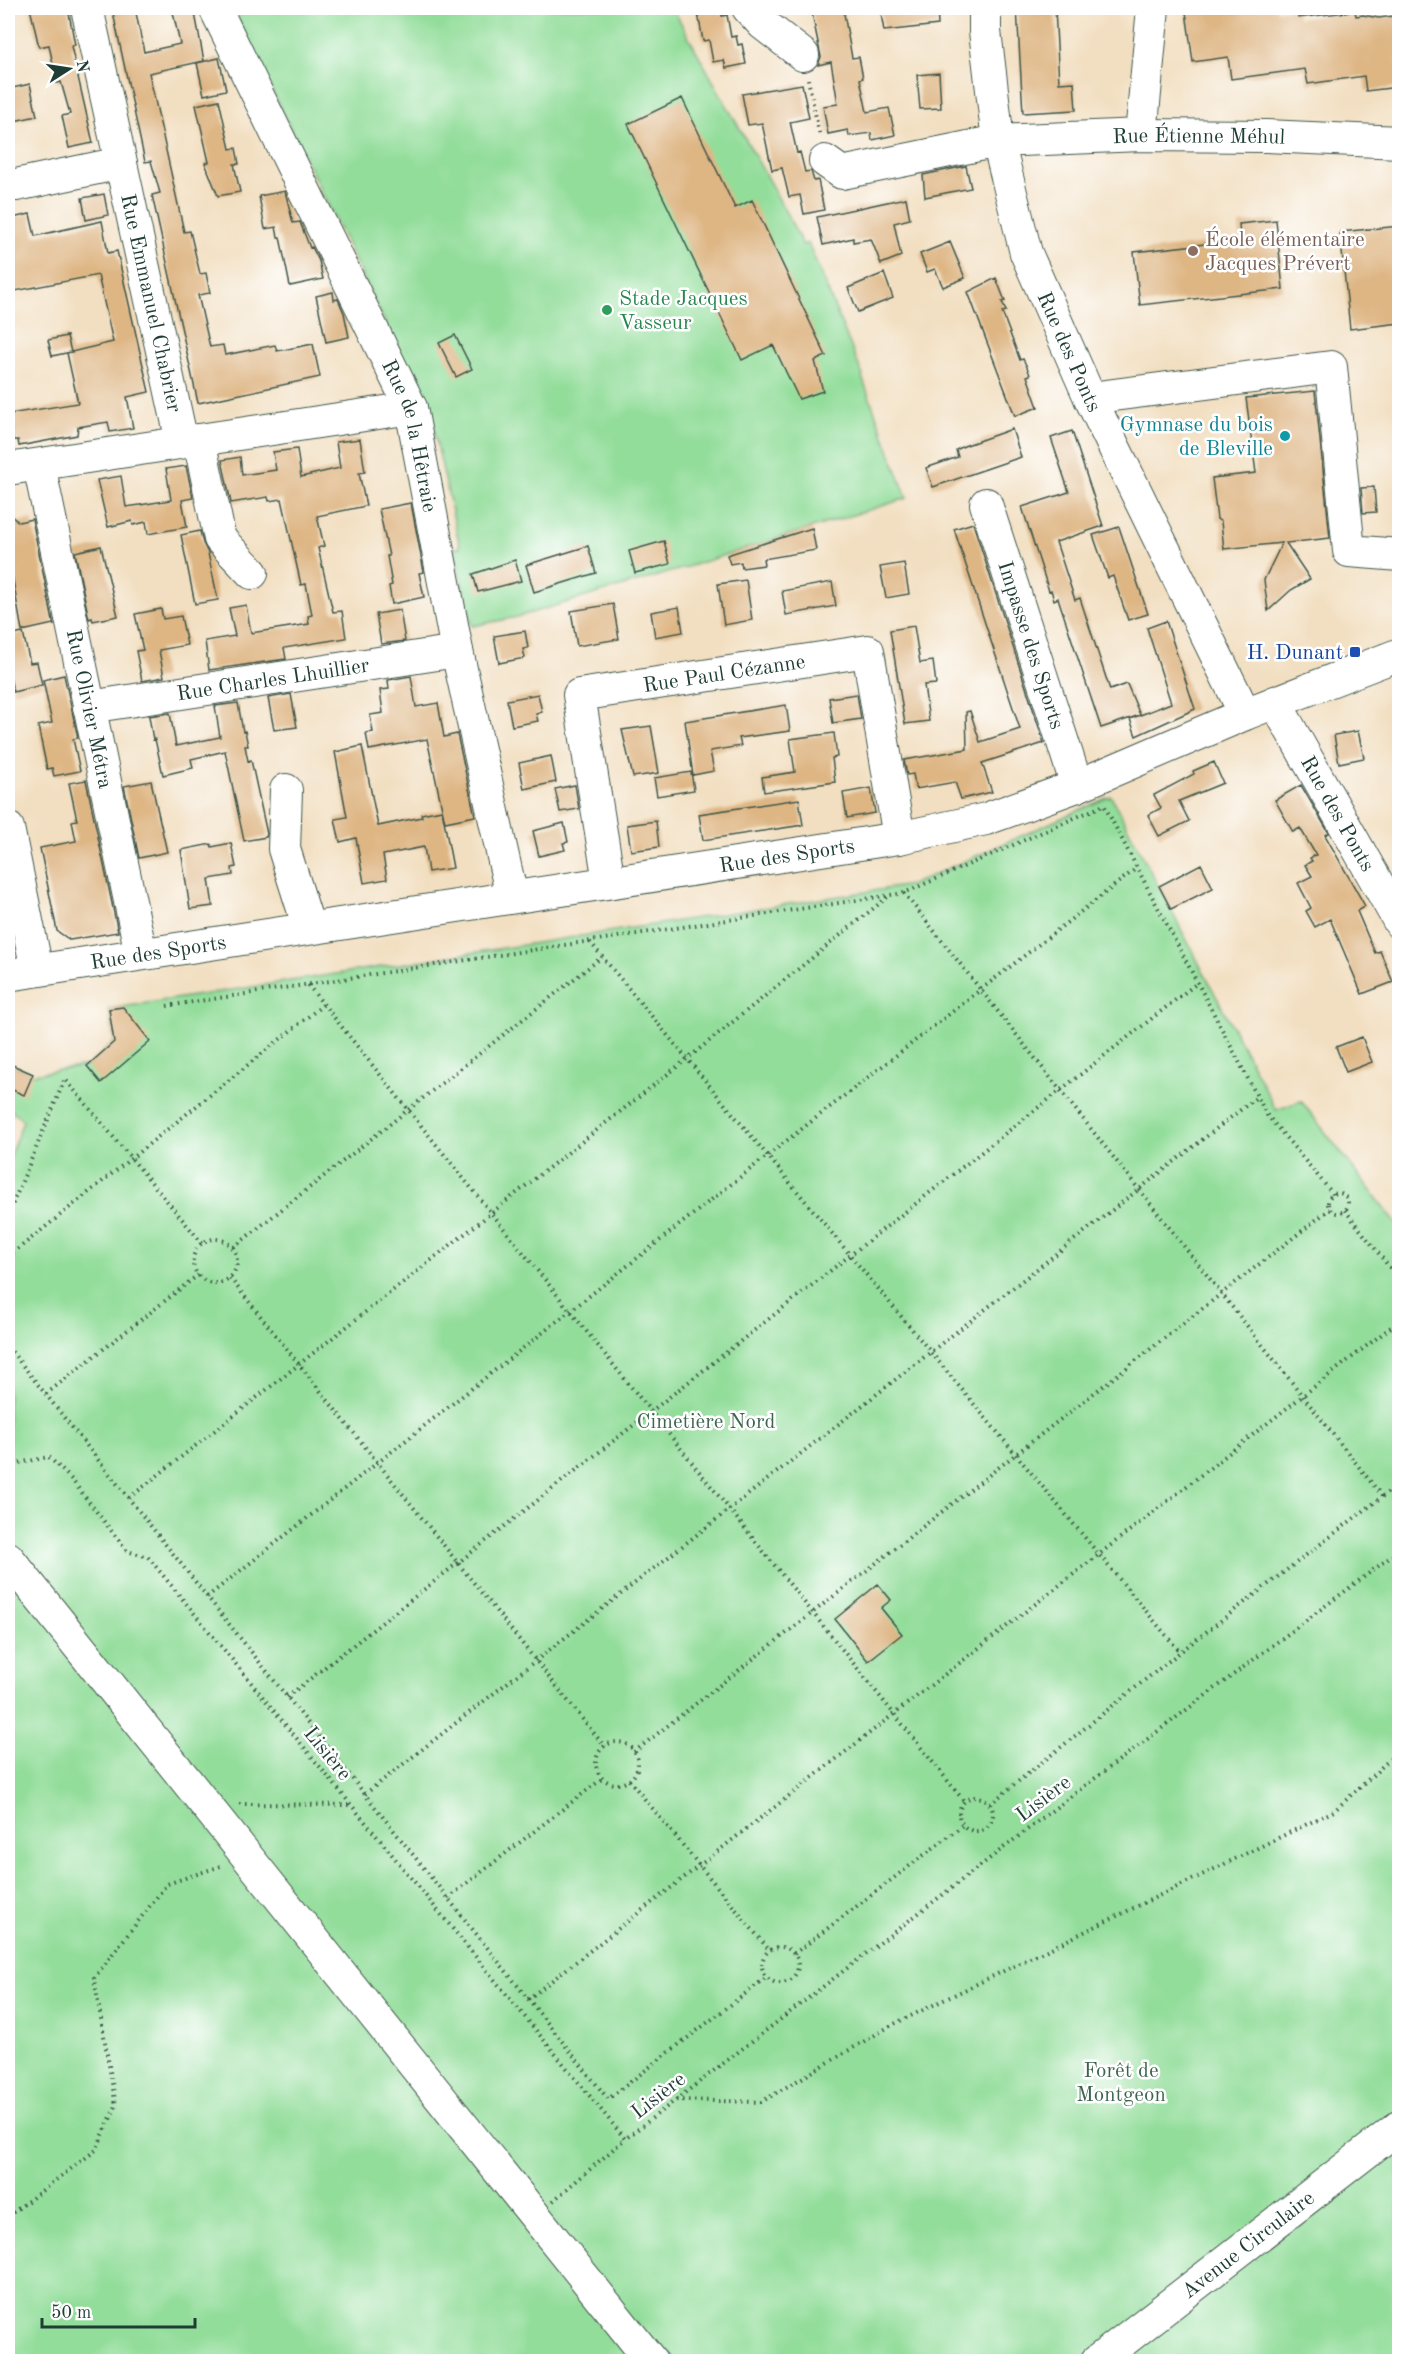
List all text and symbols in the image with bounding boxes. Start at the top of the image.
north arrow [39,39,99,99]
text: N [73,59,91,75]
street label: Rue Étienne Méhul [1112,122,1286,149]
street label: Rue Emmanuel Chabrier [116,192,184,415]
place label: École élémentaire Jacques Prévert [1205,226,1365,275]
marker: École élémentaire Jacques Prévert [1186,244,1200,258]
place label: Stade Jacques Vasseur [619,289,748,334]
street label: Rue des Ponts [1033,289,1104,416]
marker: Stade Jacques Vasseur [600,303,614,317]
street label: Rue de la Hêtraie [377,357,439,514]
place label: Gymnase du bois de Bleville [1120,415,1273,460]
marker: Gymnase du bois de Bleville [1278,429,1292,443]
street label: Impasse des Sports [993,559,1067,732]
street label: Rue Olivier Métra [62,627,115,791]
place label: H. Dunant [1247,643,1343,664]
marker: H. Dunant [1348,645,1362,659]
street label: Rue Paul Cézanne [641,652,807,697]
street label: Rue Charles Lhuillier [175,655,371,706]
street label: Rue des Ponts [1296,753,1378,875]
street label: Rue des Sports [718,836,856,878]
street label: Rue des Sports [89,933,228,974]
park label: Cimetière Nord [636,1412,776,1433]
street label: Lisière [299,1723,355,1785]
street label: Lisière [1013,1772,1075,1826]
park label: Forêt de Montgeon [1076,2061,1166,2106]
street label: Lisière [628,2069,690,2124]
street label: Avenue Circulaire [1178,2188,1319,2303]
scale bar [42,2291,195,2329]
text: 50 m [51,2304,91,2322]

